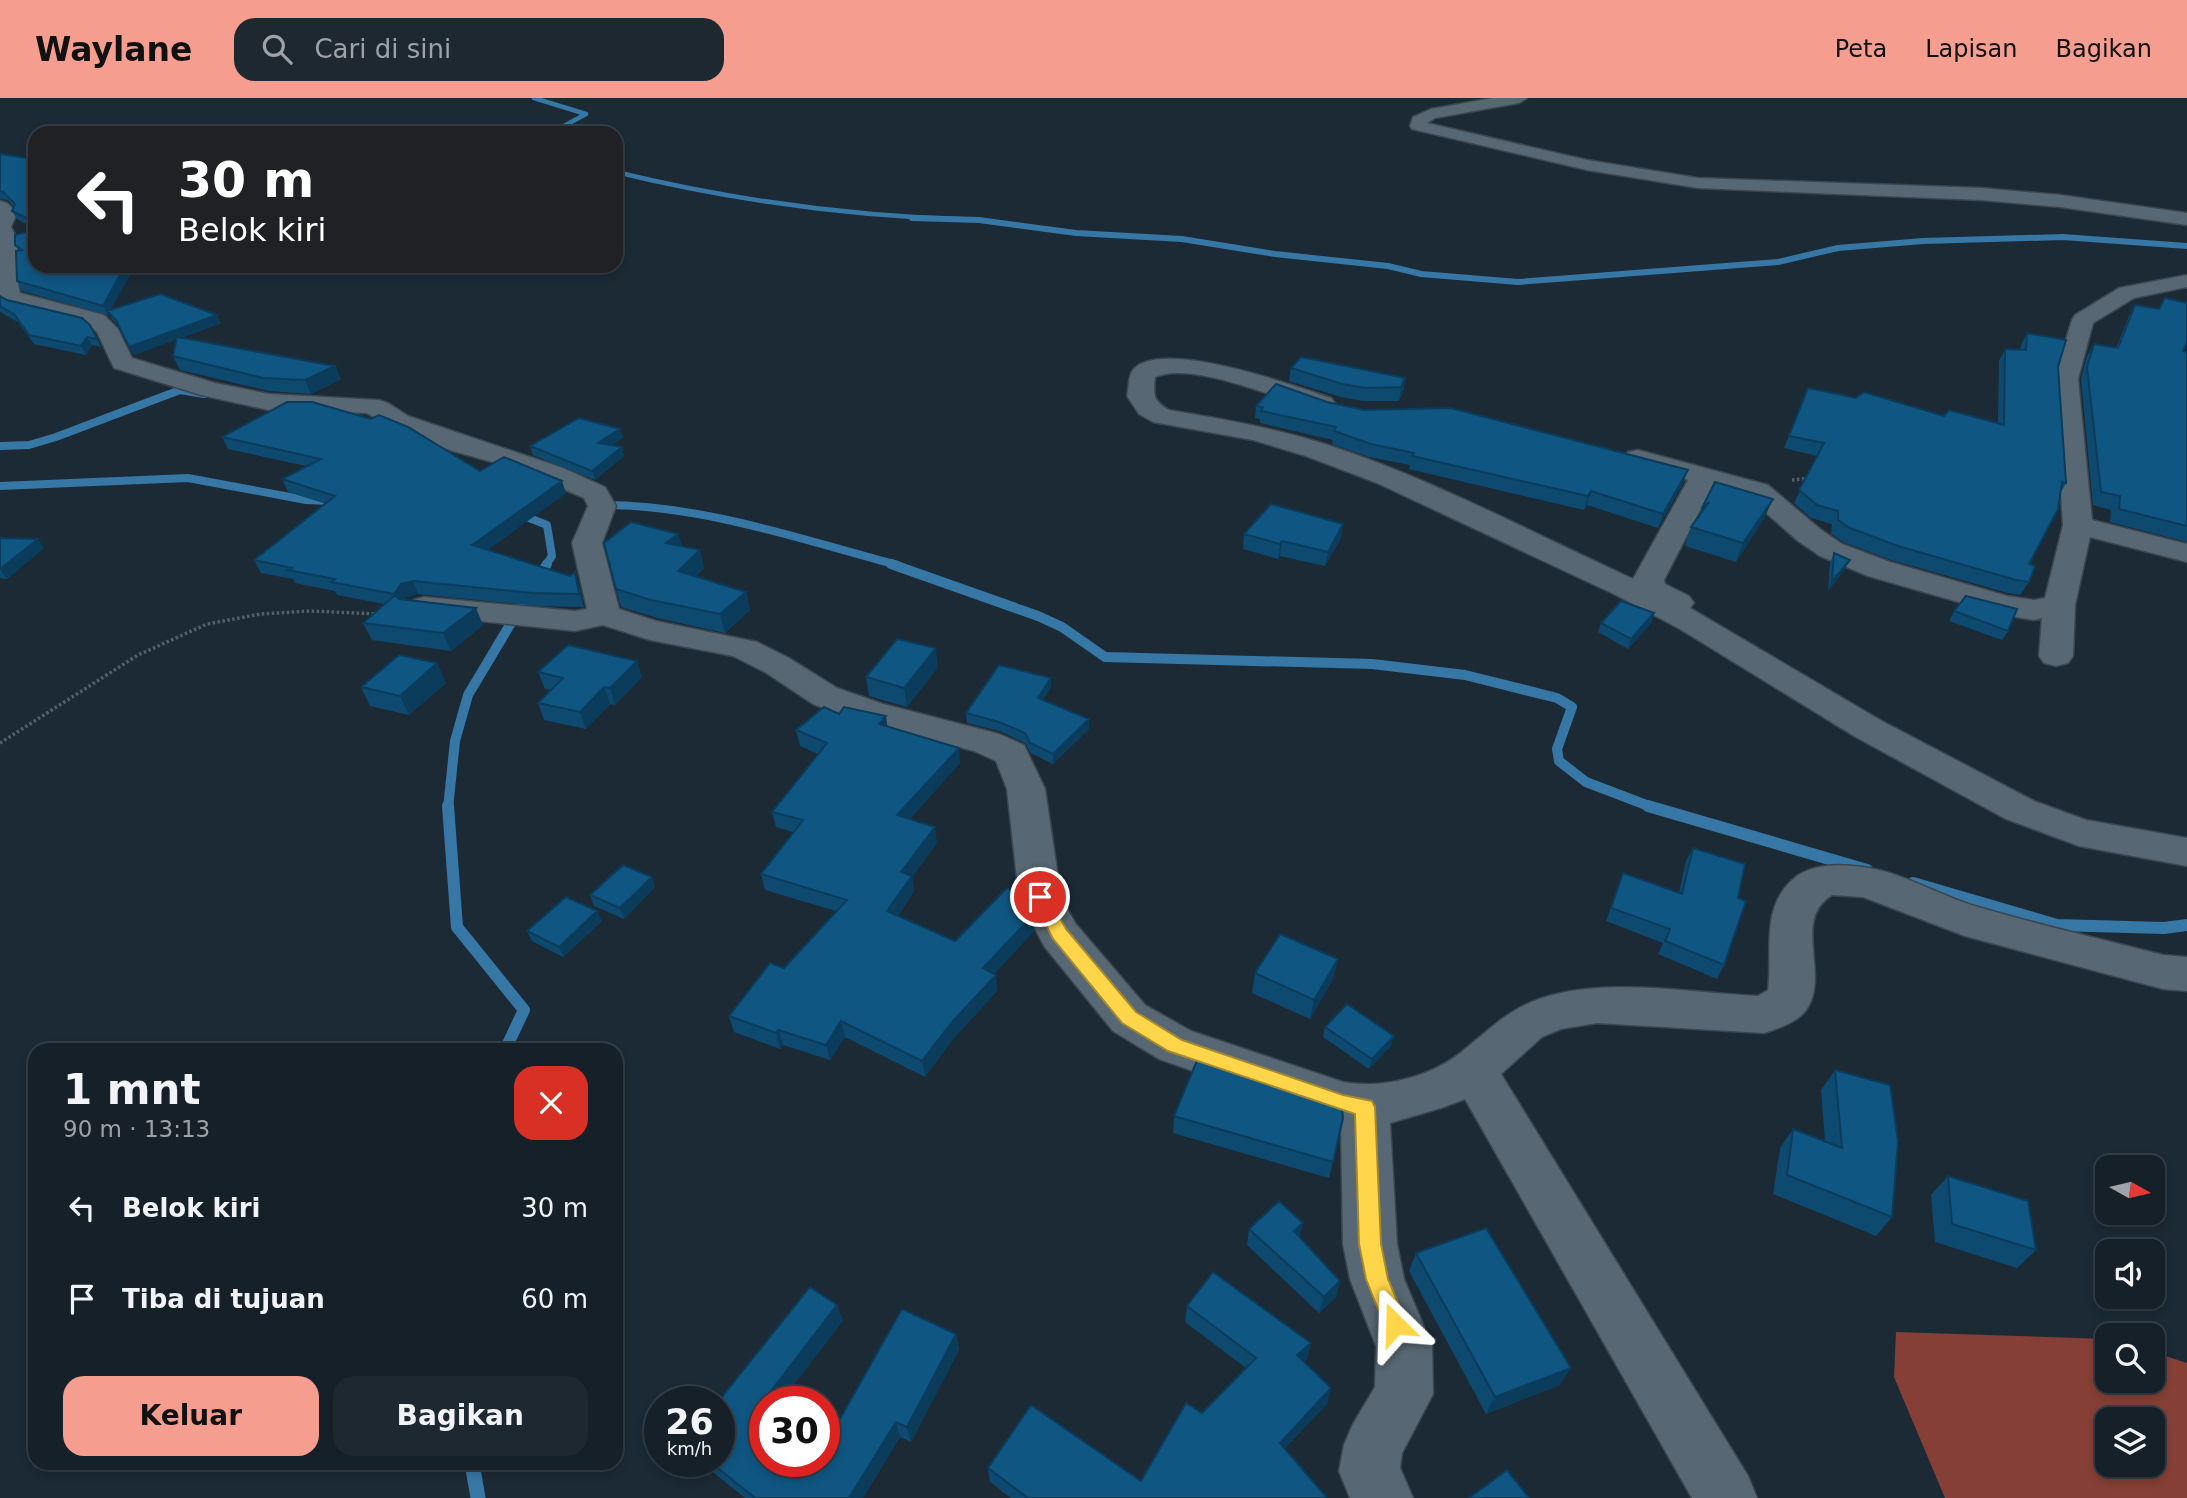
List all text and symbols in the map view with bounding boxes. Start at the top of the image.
search box [234,18,724,81]
text: Waylane [35,30,192,69]
icon: search [258,30,296,68]
text: Cari di sini [314,34,451,64]
text: Peta [1835,35,1887,63]
text: Lapisan [1925,35,2018,63]
text: Bagikan [2056,35,2152,63]
text: 30 m [178,152,314,209]
icon: left [63,154,154,245]
text: Belok kiri [178,211,326,249]
pin [1010,867,1070,927]
icon: arrive [1021,878,1059,916]
text: 1 mnt [63,1065,201,1114]
button: close [514,1066,588,1140]
text: 90 m · 13:13 [63,1116,210,1142]
north arrow [2095,1155,2165,1225]
map controls [2095,1155,2165,1477]
icon: left [63,1189,101,1227]
text: Belok kiri [122,1193,261,1223]
text: 30 m [521,1193,588,1223]
button: sound [2095,1239,2165,1309]
icon: arrive [63,1280,101,1318]
text: Tiba di tujuan [122,1284,325,1314]
text: 60 m [521,1284,588,1314]
position arrow [1358,1287,1432,1361]
button: search [2095,1323,2165,1393]
button: Keluar [63,1376,319,1456]
button: Bagikan [333,1376,588,1456]
speed limit sign: 30 [749,1386,840,1477]
text: 26 [665,1402,714,1442]
button: layers [2095,1407,2165,1477]
text: km/h [667,1438,712,1459]

